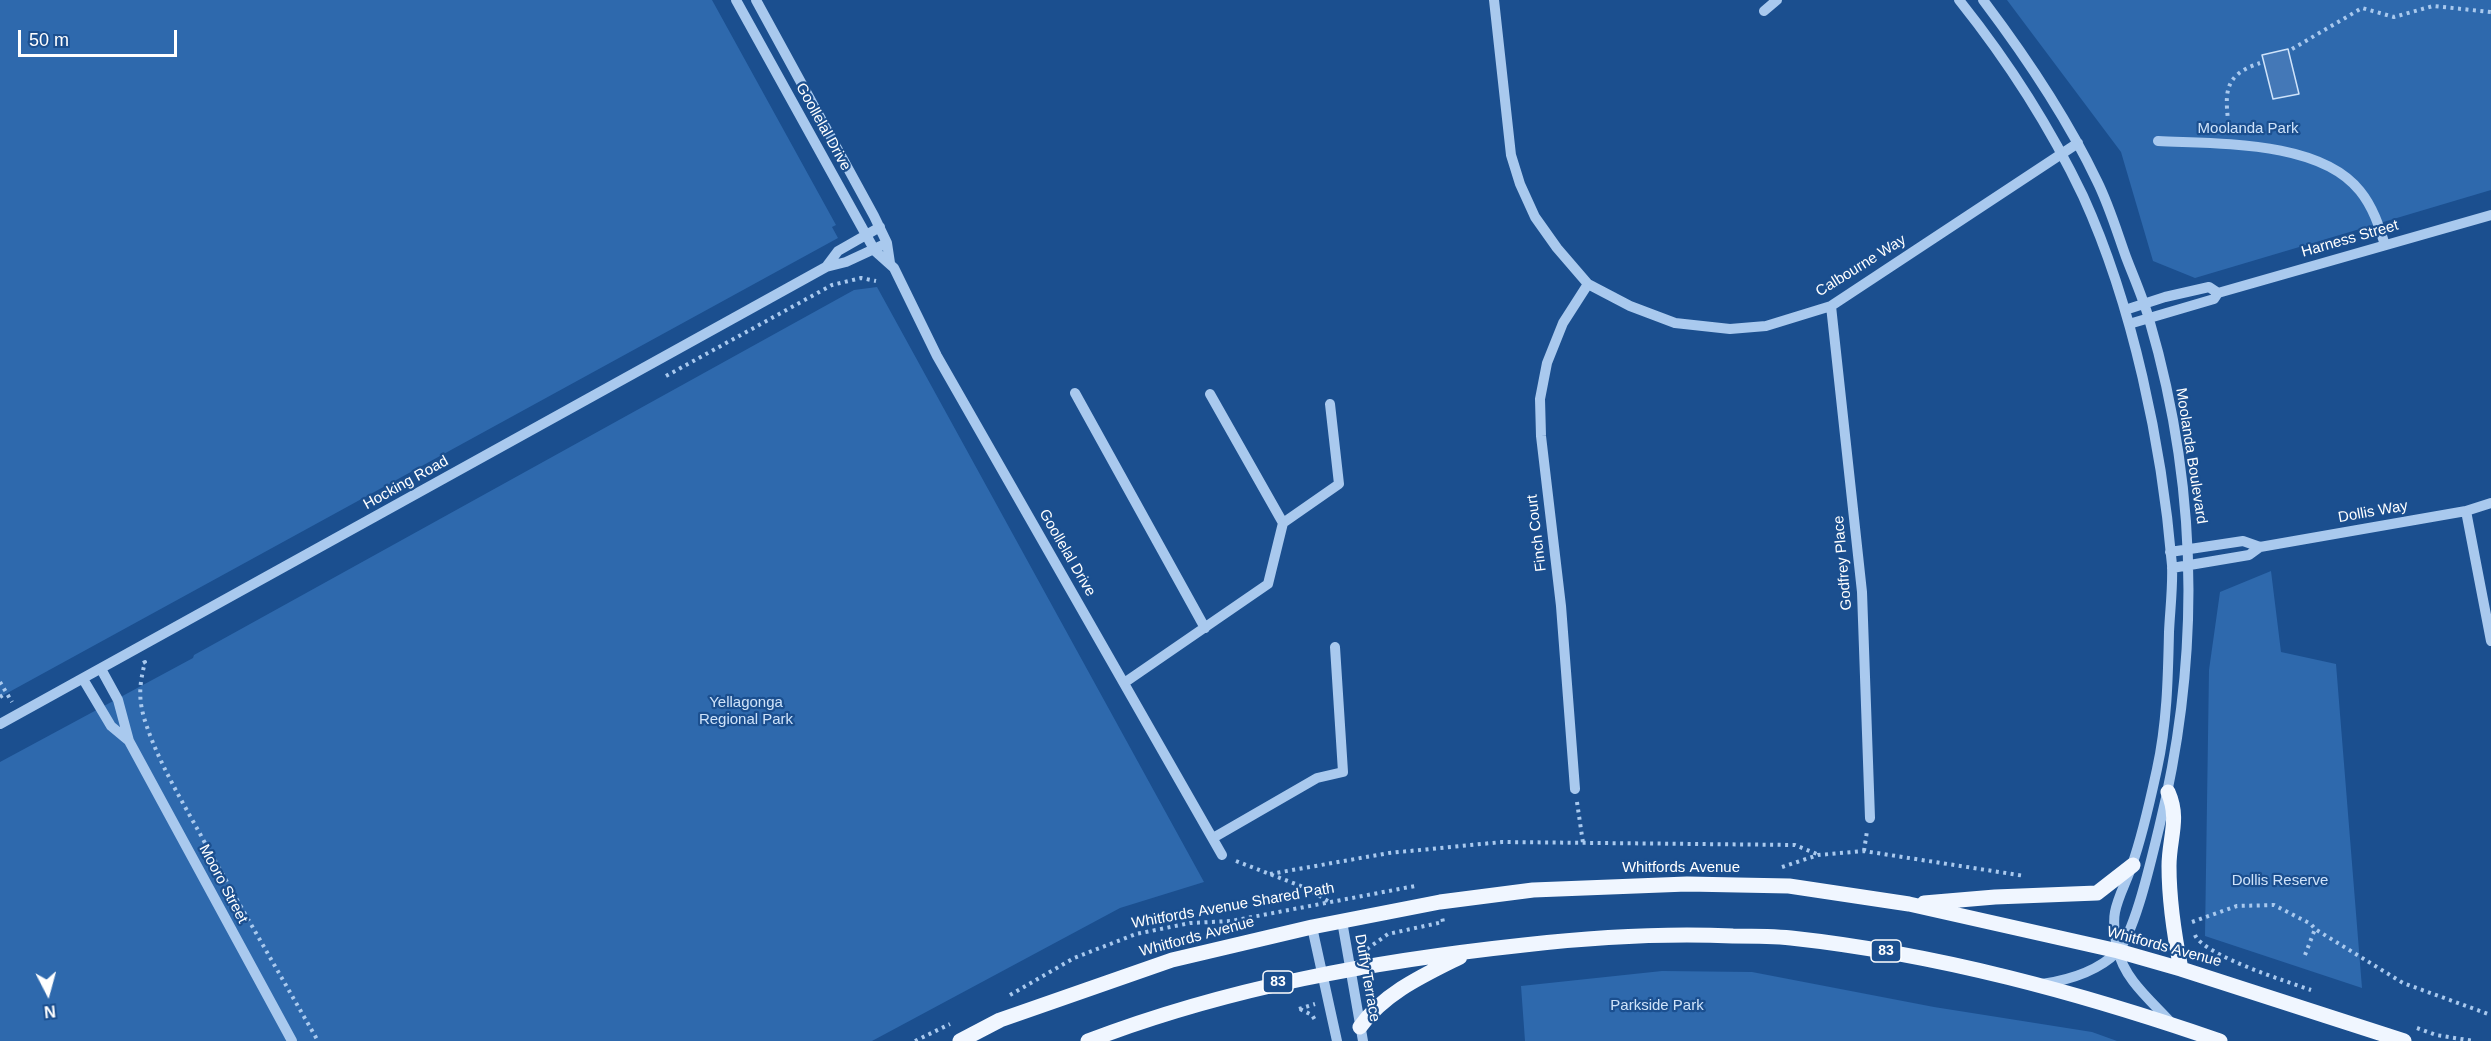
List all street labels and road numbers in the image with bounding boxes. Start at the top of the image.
street label: Goollelal Drive [791,80,855,174]
street label: Harness Street [2299,217,2401,261]
street label: Calbourne Way [1813,231,1909,301]
street label: Moolanda Boulevard [2171,387,2211,525]
street label: Hocking Road [360,452,452,514]
street label: Finch Court [1523,493,1551,573]
street label: Dollis Way [2337,497,2409,527]
street label: Goollelal Drive [1035,506,1099,600]
street label: Godfrey Place [1830,515,1856,611]
street label: Mooro Street [195,841,251,927]
street label: Whitfords Avenue [1622,859,1740,877]
street label: Whitfords Avenue Shared Path [1130,879,1336,933]
street label: Whitfords Avenue [1138,913,1256,961]
street label: Whitfords Avenue [2105,923,2223,971]
street label: Duffy Terrace [1350,933,1384,1023]
road number: 83 [1871,940,1901,962]
road number: 83 [1263,971,1293,993]

